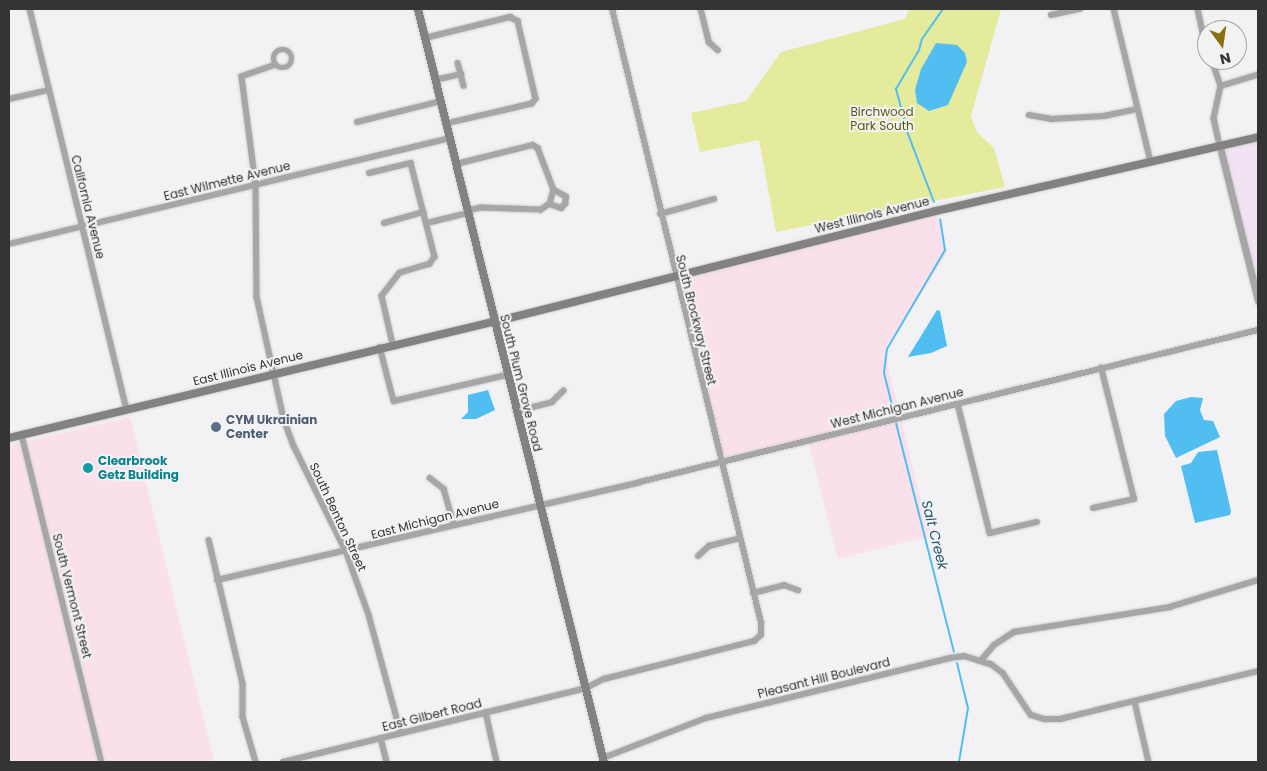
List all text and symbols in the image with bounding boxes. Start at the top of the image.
north arrow [1197,20,1247,70]
text: N [1218,48,1233,70]
park label: Birchwood Park South [850,105,914,133]
street label: California Avenue [68,154,108,260]
street label: East Wilmette Avenue [162,158,292,204]
street label: West Illinois Avenue [813,194,931,236]
street label: South Brockway Street [673,253,719,387]
street label: South Plum Grove Road [497,313,545,453]
street label: East Illinois Avenue [192,347,304,389]
street label: West Michigan Avenue [829,385,965,431]
place label: CYM Ukrainian Center [226,413,317,441]
marker: CYM Ukrainian Center [210,421,222,433]
place label: Clearbrook Getz Building [98,454,179,482]
street label: South Benton Street [306,460,370,574]
marker: Clearbrook Getz Building [82,462,94,474]
street label: East Michigan Avenue [369,496,501,542]
water label: Salt Creek [918,499,952,571]
street label: South Vermont Street [50,532,94,660]
street label: Pleasant Hill Boulevard [756,655,892,701]
street label: East Gilbert Road [381,696,483,734]

